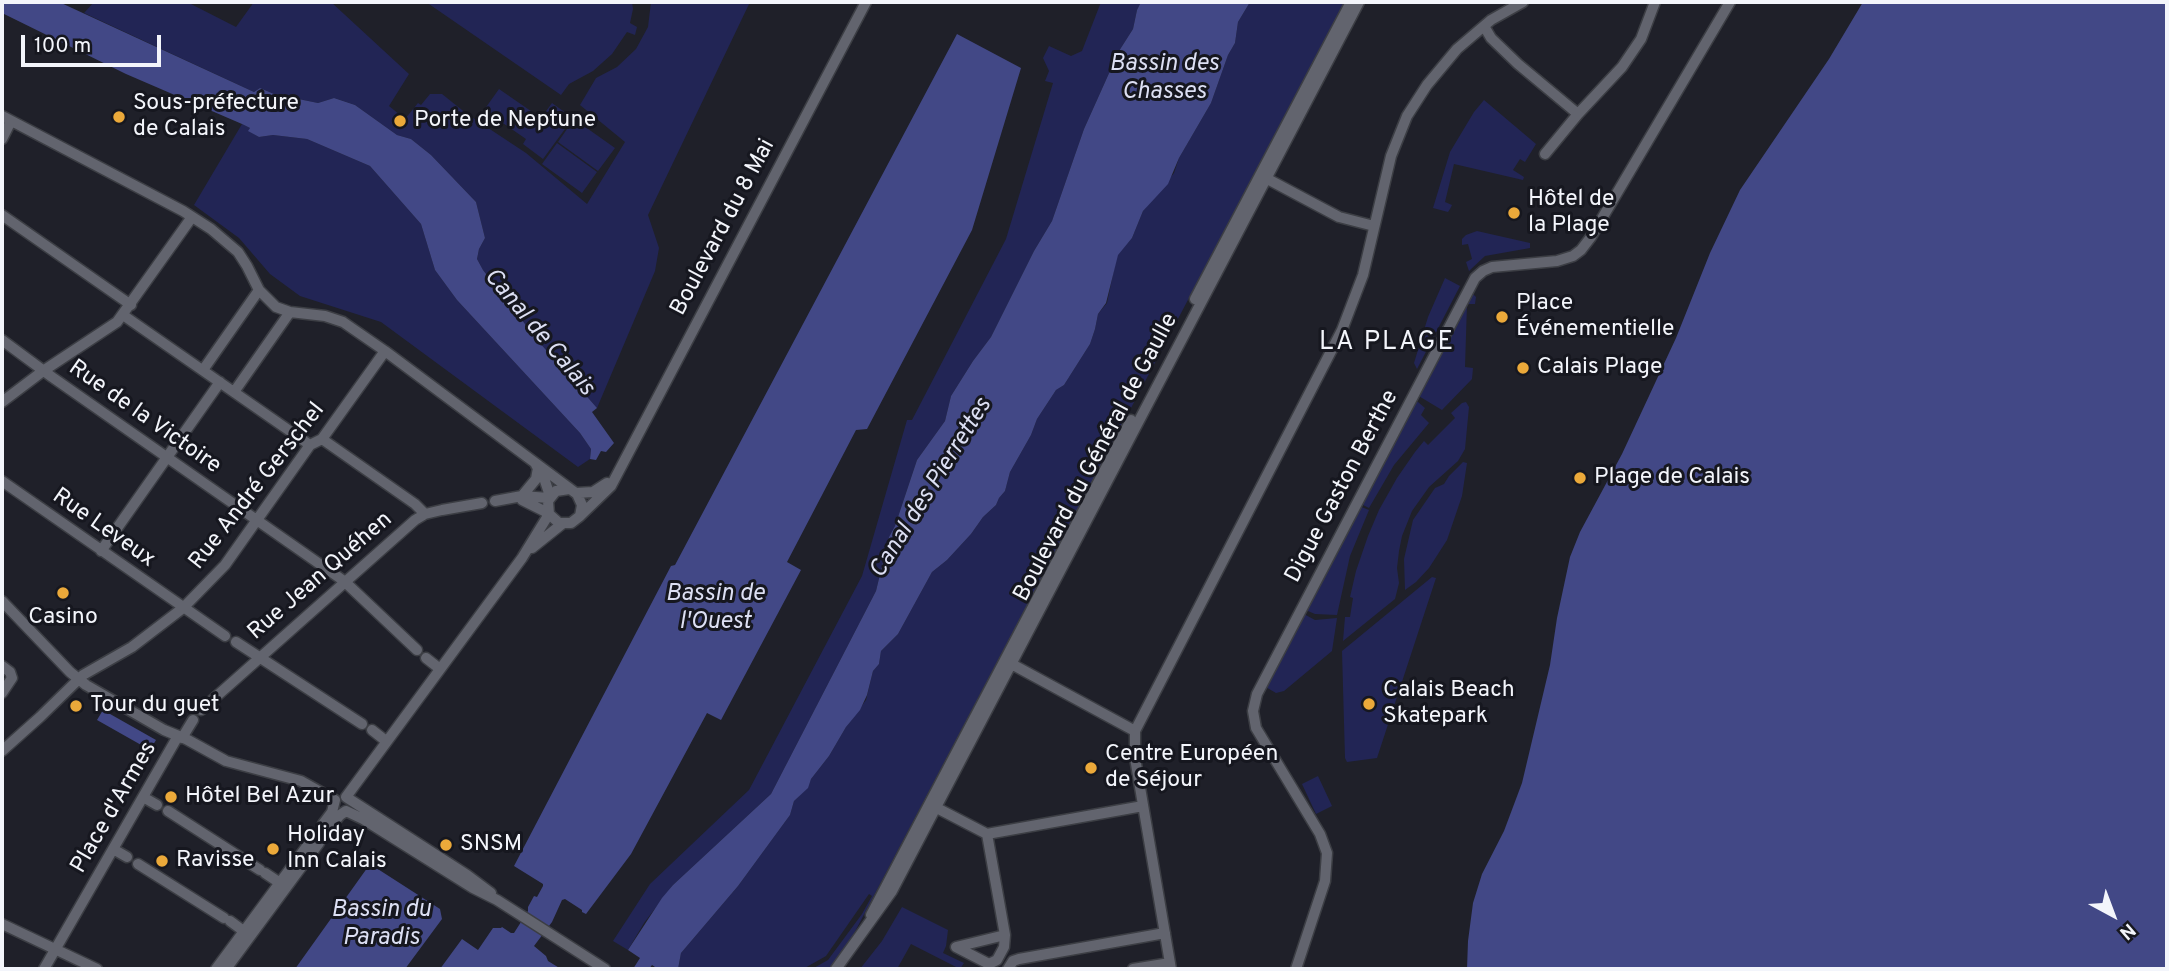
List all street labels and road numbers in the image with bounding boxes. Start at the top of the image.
street label: Boulevard du 8 Mai [666,135,782,321]
street label: Boulevard du Général de Gaulle [1009,309,1185,607]
street label: Rue de la Victoire [62,355,226,481]
street label: Digue Gaston Berthe [1281,386,1405,588]
street label: Rue André Gerschel [184,398,332,576]
street label: Rue Leveux [46,483,160,575]
street label: Rue Jean Quéhen [243,507,399,647]
street label: Place d'Armes [66,737,164,879]

